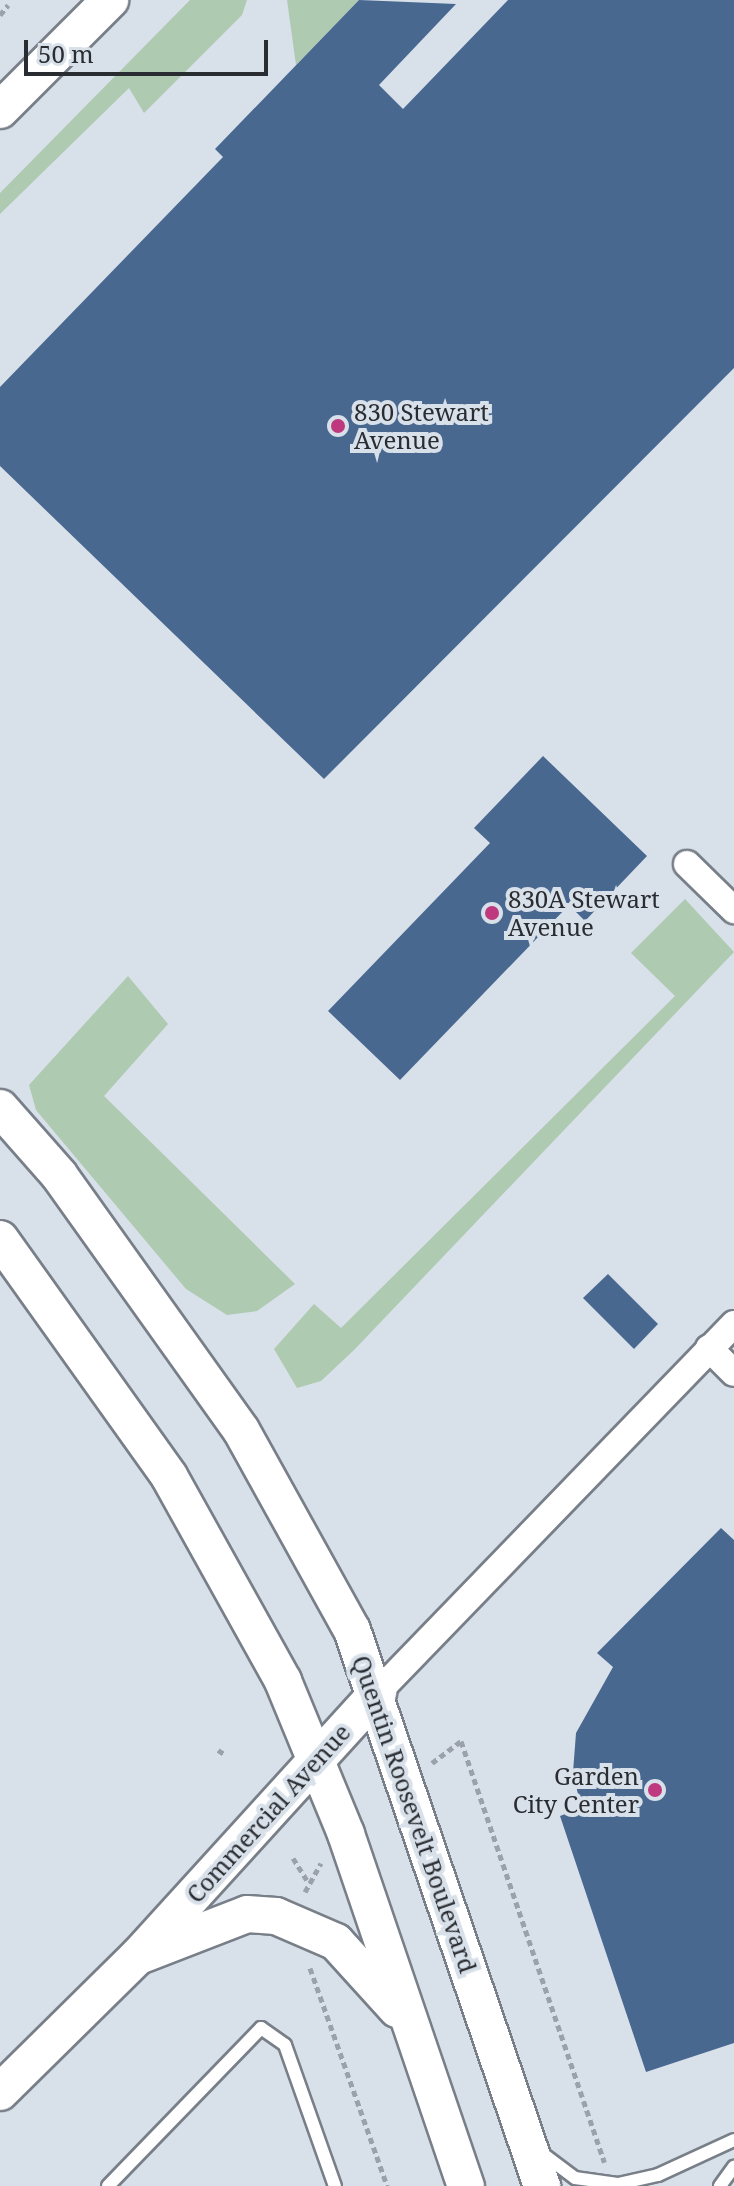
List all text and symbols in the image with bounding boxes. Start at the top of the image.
scale bar [28,24,272,74]
text: 50 m [38,37,94,70]
place label: 830 Stewart Avenue [354,398,489,454]
marker: 830 Stewart Avenue [329,417,347,435]
place label: 830A Stewart Avenue [508,885,660,941]
marker: 830A Stewart Avenue [483,904,501,922]
street label: Quentin Roosevelt Boulevard [347,1652,483,1976]
street label: Commercial Avenue [180,1718,356,1908]
place label: Garden City Center [513,1762,639,1818]
marker: Garden City Center [646,1781,664,1799]

